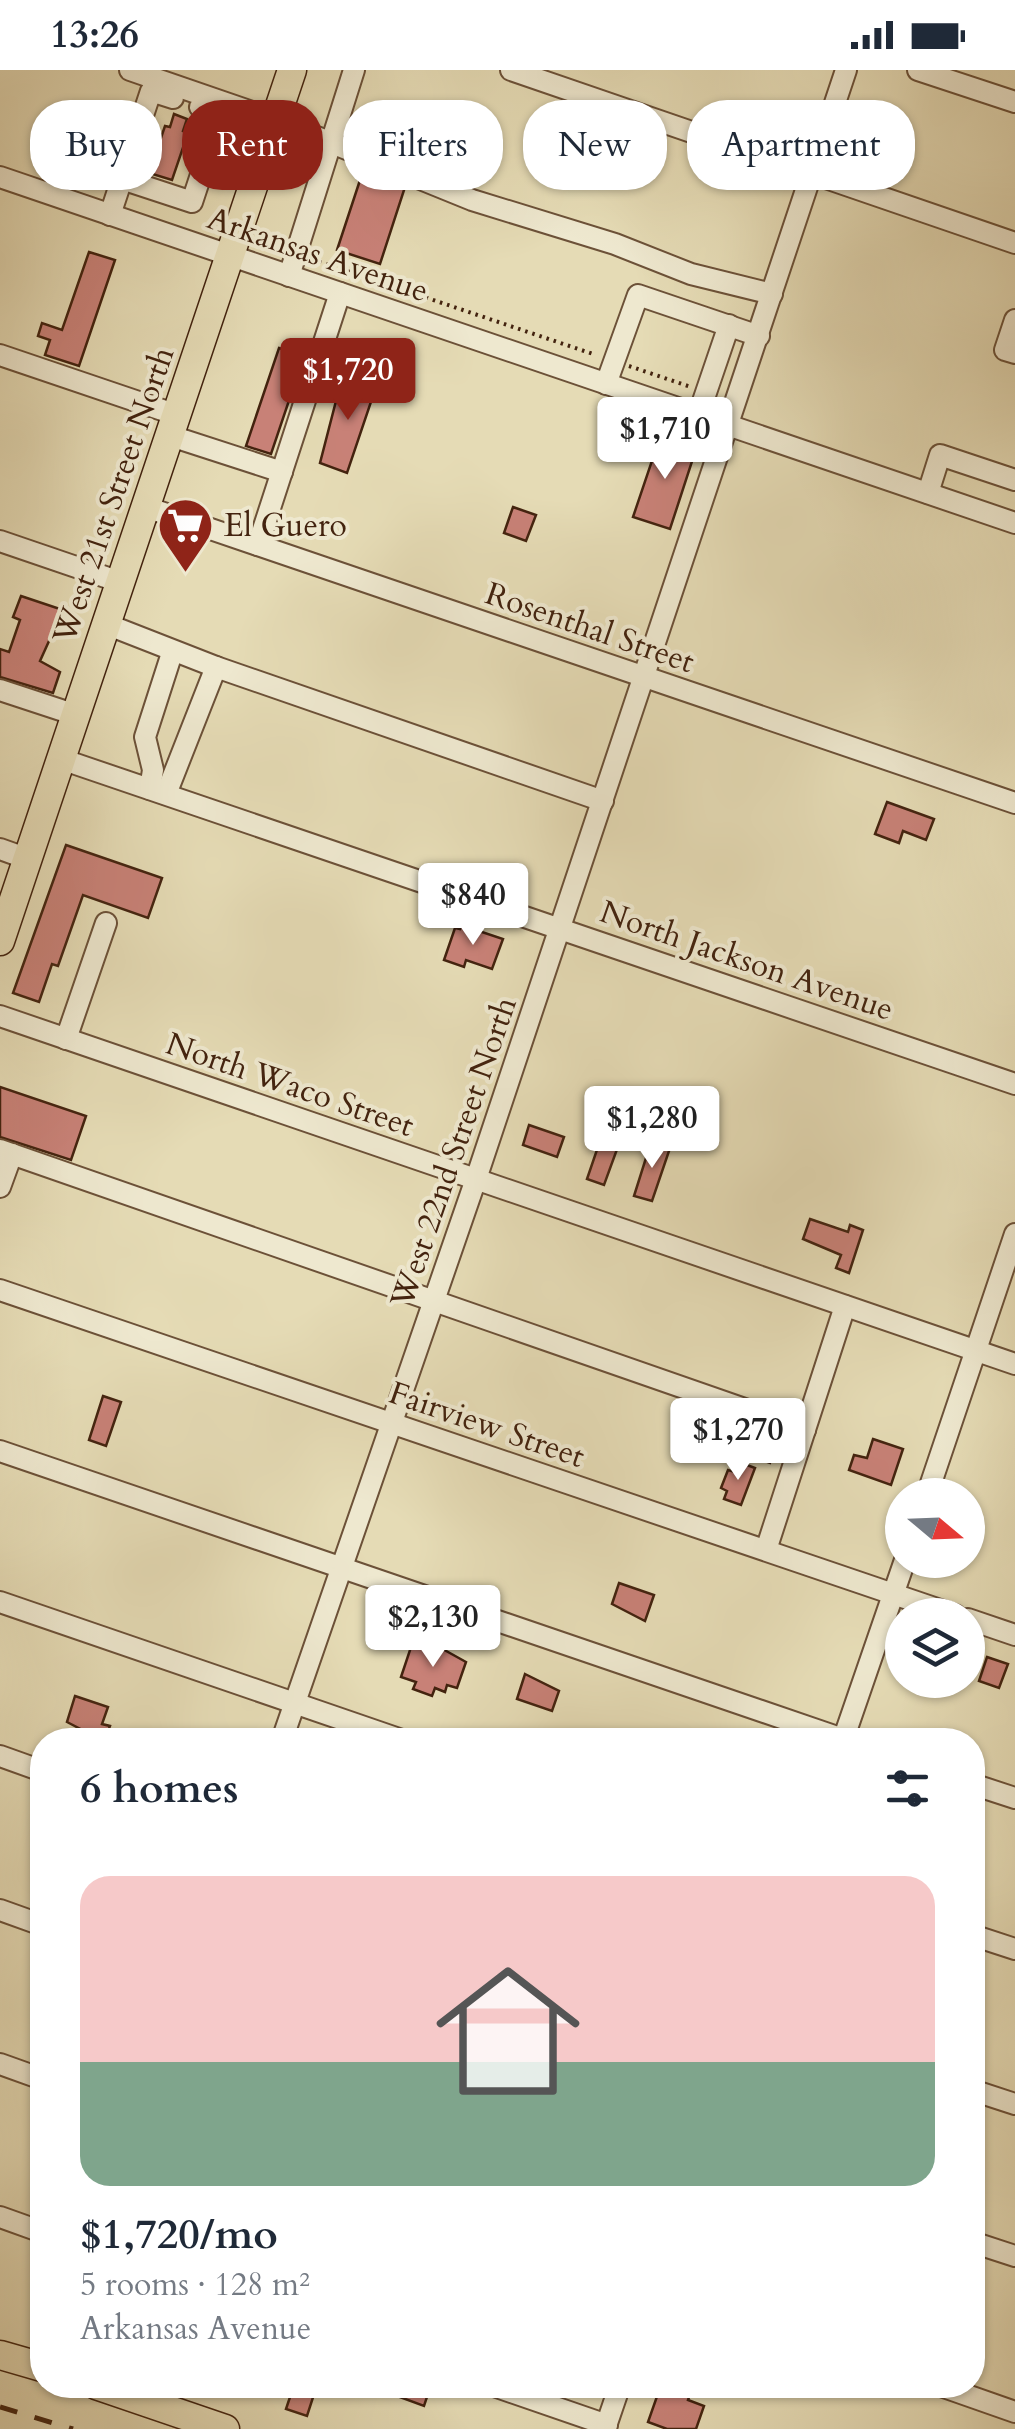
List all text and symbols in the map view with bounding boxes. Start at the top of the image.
text: 13:26 [50,9,139,61]
chip: Buy [30,100,162,190]
chip: Rent [182,100,323,190]
chip: Filters [343,100,503,190]
chip: New [523,100,667,190]
chip: Apartment [687,100,915,190]
street label: Arkansas Avenue [201,197,434,313]
pin: $1,720 [267,338,429,423]
street label: West 21st Street North [42,341,186,650]
text: $1,720 [302,348,394,392]
pin: $1,710 [584,397,746,482]
text: $1,710 [619,407,711,451]
supermarket icon: El Guero [155,495,215,574]
place label: El Guero [224,504,347,548]
street label: Rosenthal Street [479,572,700,684]
pin: $840 [414,863,532,948]
text: $840 [440,873,506,917]
street label: North Jackson Avenue [594,890,899,1032]
street label: West 22nd Street North [380,991,528,1314]
street label: North Waco Street [160,1022,419,1148]
pin: $1,280 [571,1086,733,1171]
text: $1,280 [606,1096,698,1140]
street label: Fairview Street [383,1371,590,1479]
pin: $1,270 [657,1398,819,1483]
text: $1,270 [692,1408,784,1452]
north arrow [885,1478,985,1578]
map controls [885,1478,985,1698]
pin: $2,130 [352,1585,514,1670]
text: $2,130 [387,1595,479,1639]
button: layers [885,1598,985,1698]
text: 6 homes [80,1760,238,1817]
icon: filters [880,1761,935,1816]
icon: home [418,1941,598,2121]
text: $1,720/mo [80,2206,278,2263]
text: 5 rooms · 128 m² [80,2263,310,2307]
text: Arkansas Avenue [80,2307,311,2351]

